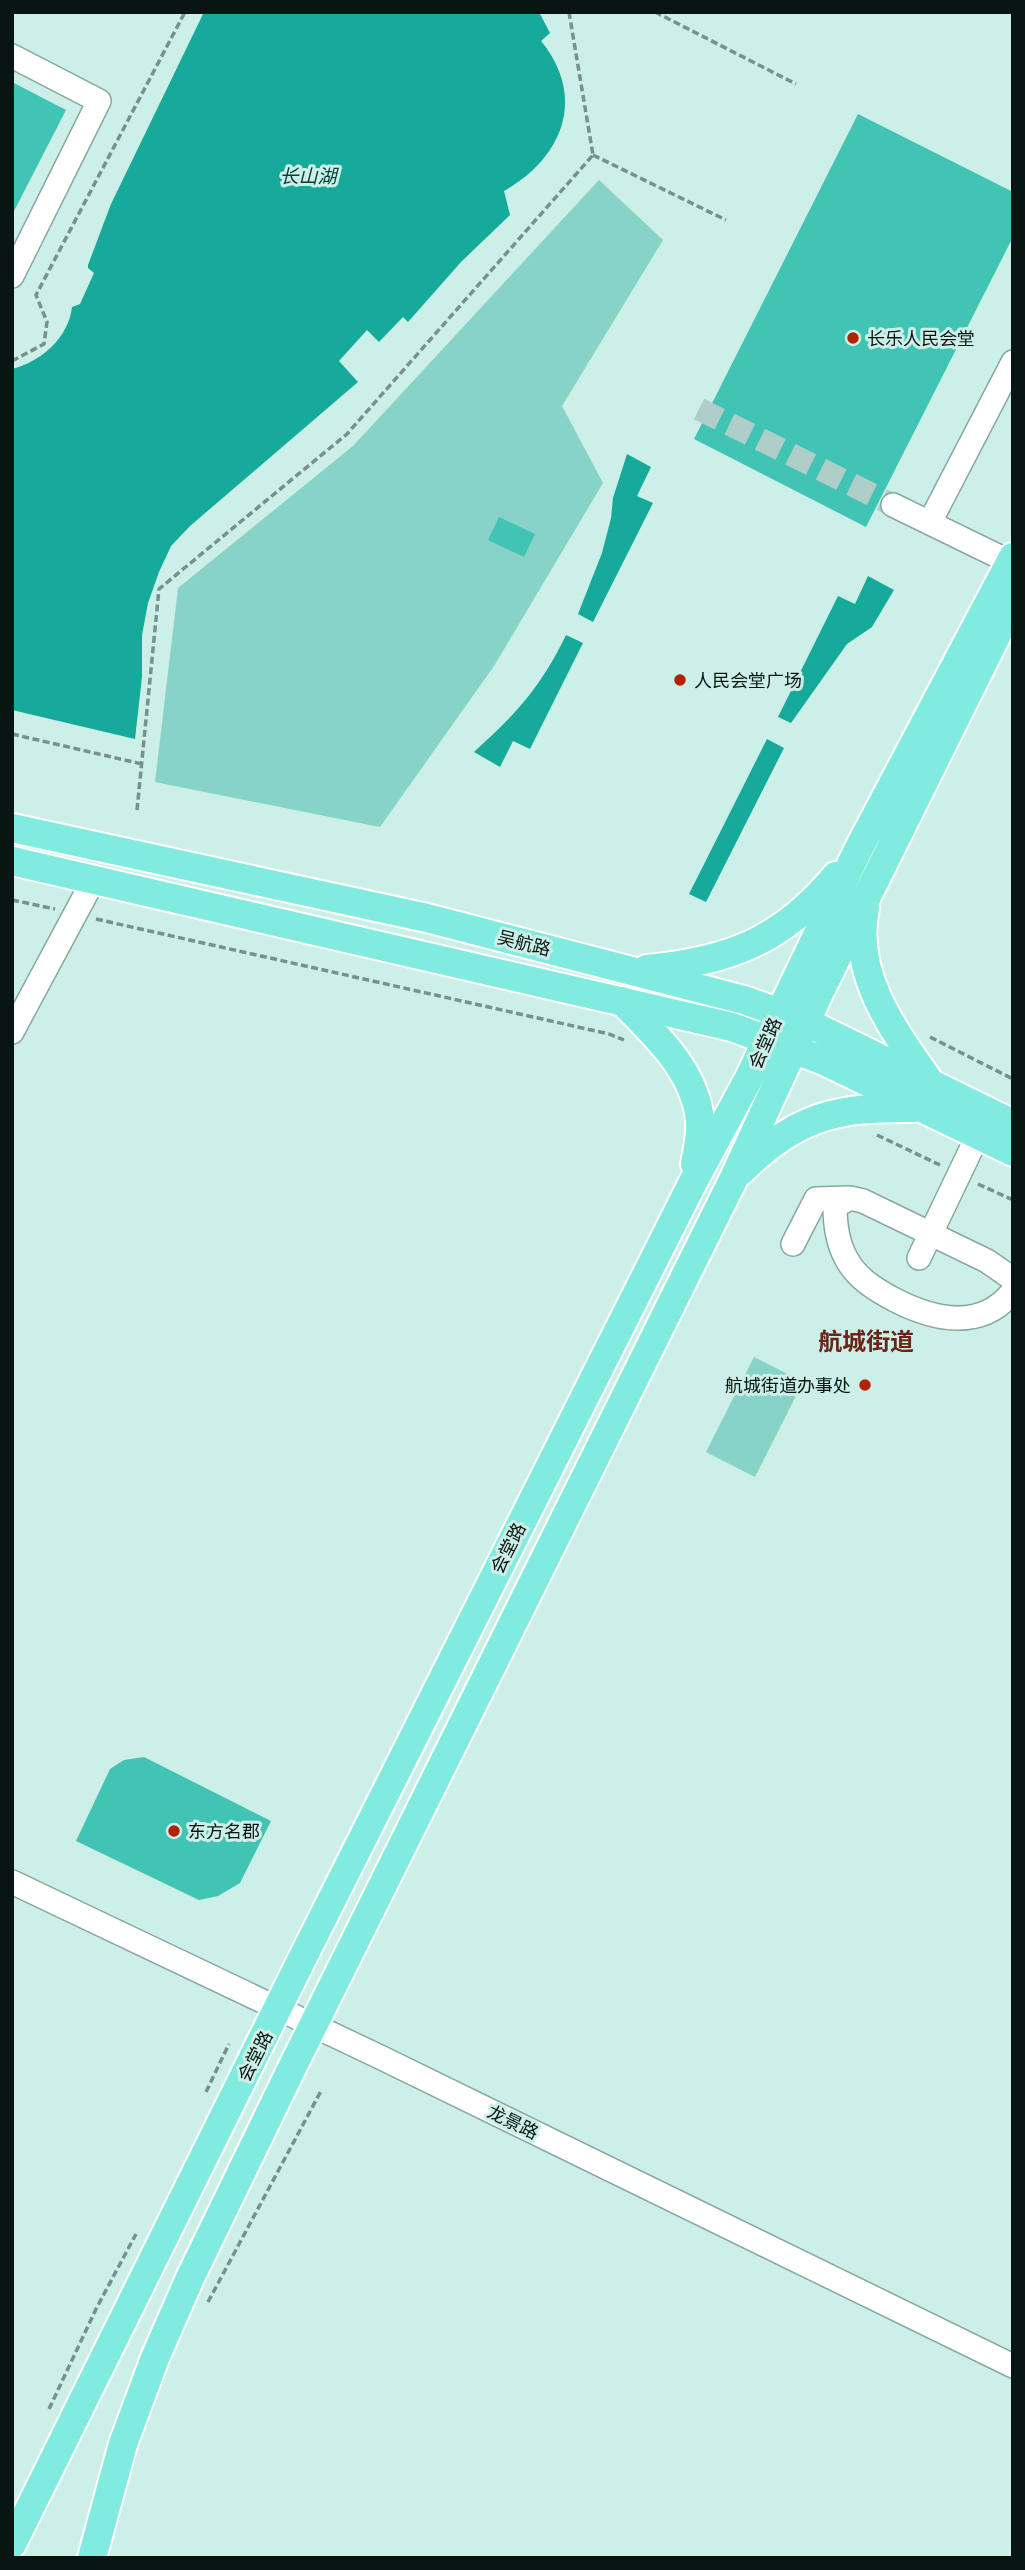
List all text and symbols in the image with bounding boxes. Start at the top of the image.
water label: 长山湖 [279,165,339,187]
place label: 长乐人民会堂 [867,328,975,349]
marker: 长乐人民会堂 [845,330,861,346]
place label: 人民会堂广场 [694,670,802,691]
marker: 人民会堂广场 [672,672,688,688]
street label: 吴航路 [495,926,553,960]
street label: 会堂路 [744,1014,786,1072]
district label: 航城街道 [818,1327,914,1356]
place label: 航城街道办事处 [725,1375,851,1396]
marker: 航城街道办事处 [857,1377,873,1393]
street label: 会堂路 [486,1519,530,1577]
place label: 东方名郡 [188,1821,260,1842]
marker: 东方名郡 [166,1823,182,1839]
street label: 会堂路 [233,2027,277,2085]
street label: 龙景路 [484,2101,542,2143]

